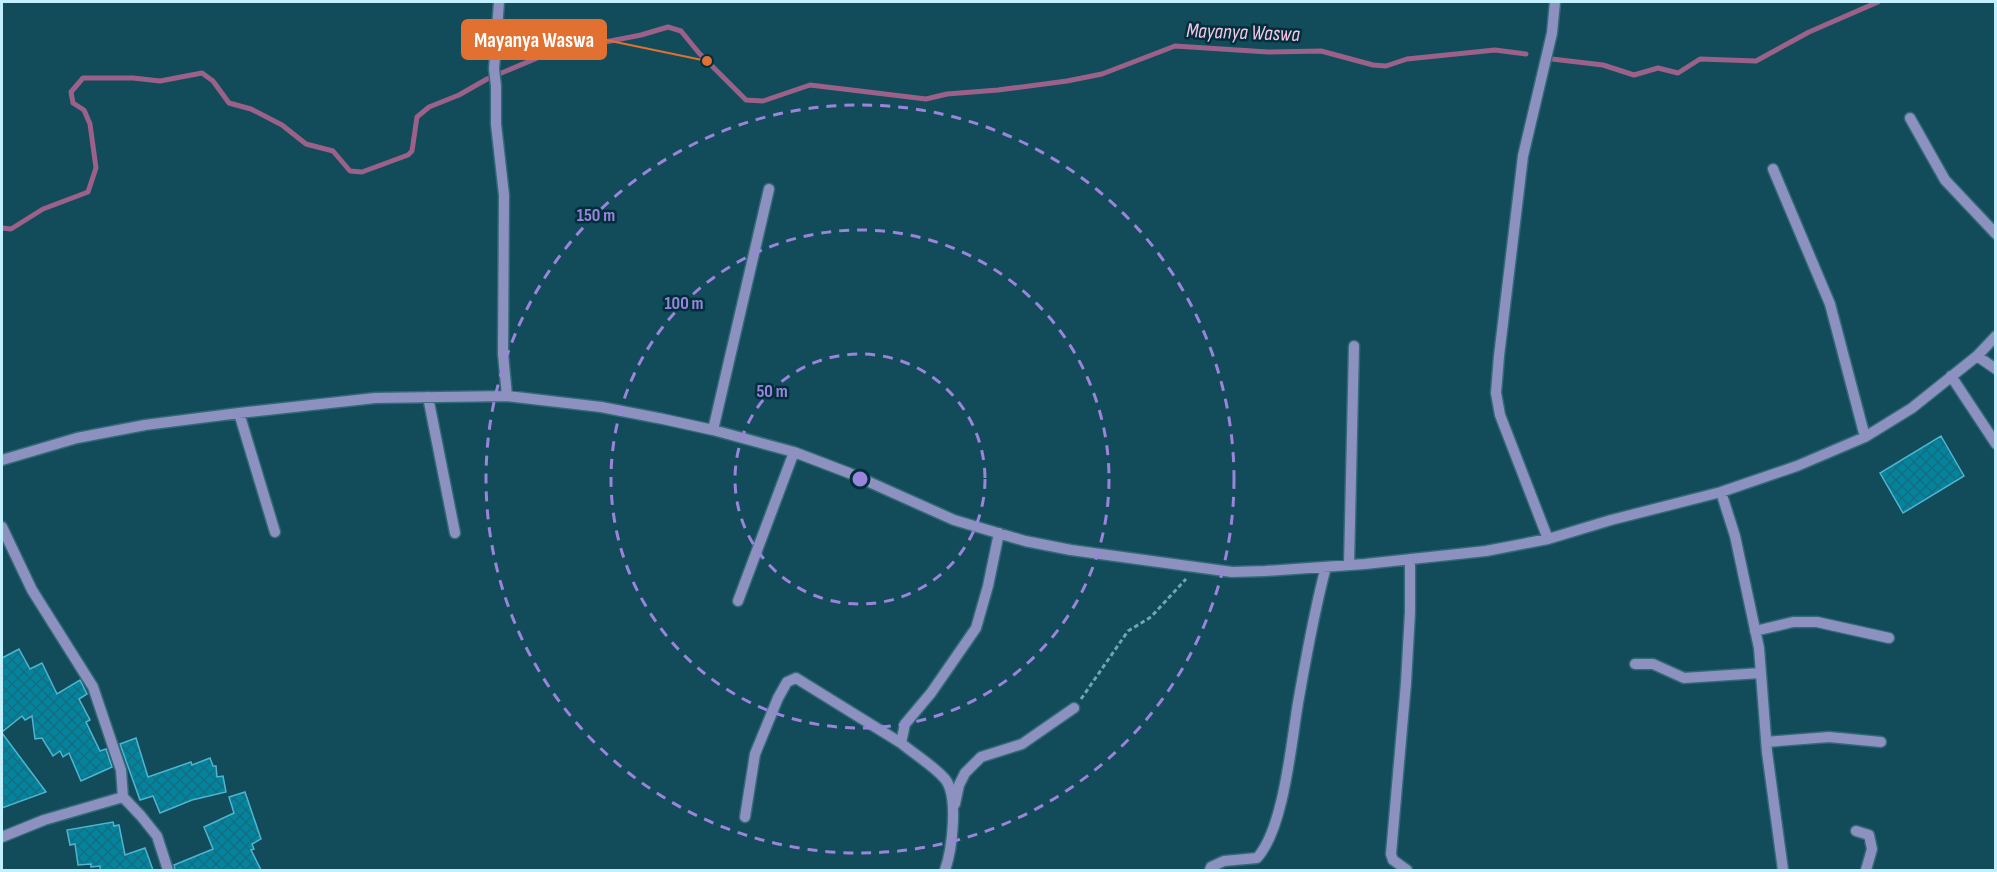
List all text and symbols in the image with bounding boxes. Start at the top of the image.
water label: Mayanya Waswa [1186,18,1301,47]
callout: Mayanya Waswa [462,20,606,59]
text: Mayanya Waswa [474,28,594,53]
text: 150 m [577,205,615,226]
text: 100 m [665,293,704,314]
text: 50 m [756,381,788,402]
centre of rings [850,469,870,489]

